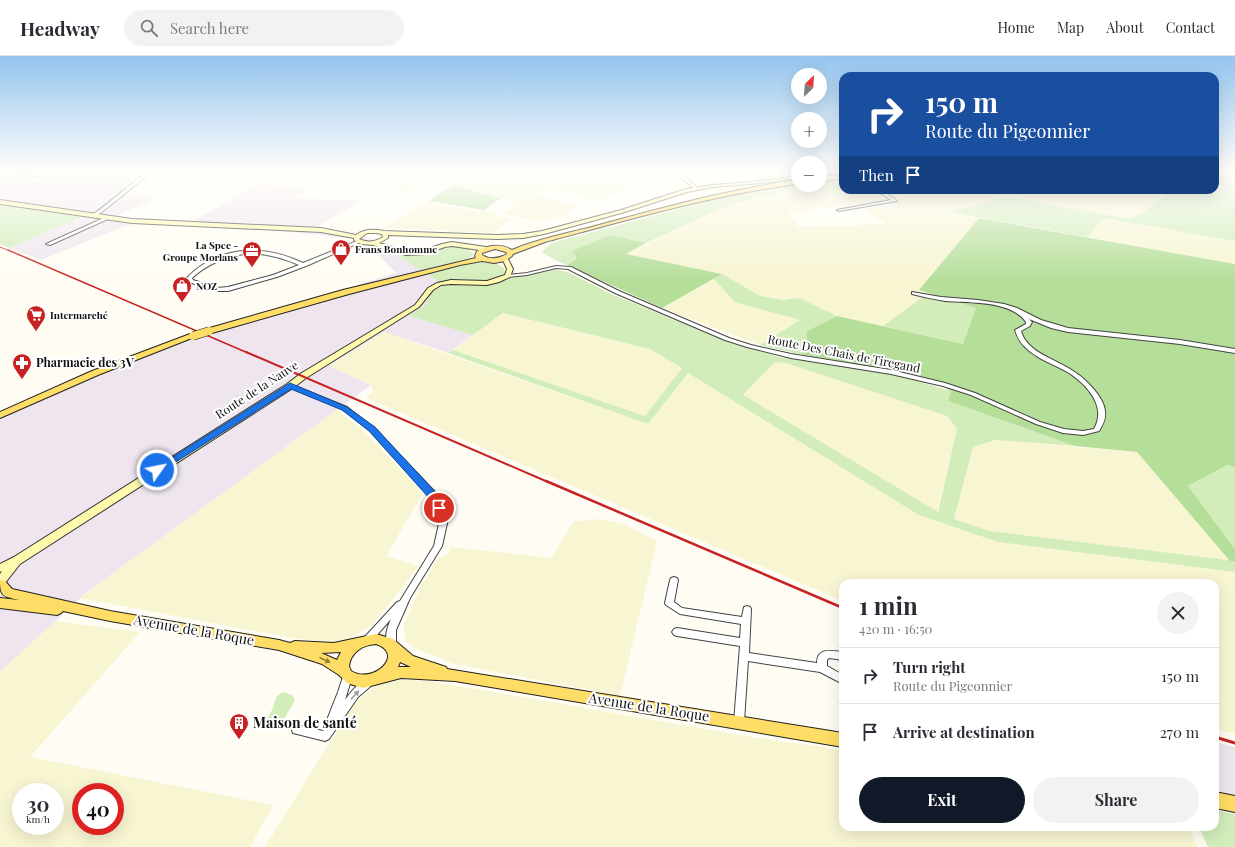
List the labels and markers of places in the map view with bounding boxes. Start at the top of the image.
place label: La Spec - Groupe Morlans [163,238,238,264]
shop icon: Frans Bonhomme [330,238,352,266]
office icon: La Spec - Groupe Morlans [241,240,263,268]
place label: Frans Bonhomme [355,242,437,256]
shop icon: NOZ [171,275,193,303]
place label: NOZ [196,279,217,293]
supermarket icon: Intermarché [25,304,47,332]
place label: Intermarché [50,308,108,322]
pharmacy icon: Pharmacie des 3V [11,352,33,380]
place label: Pharmacie des 3V [36,354,135,370]
pin [422,491,456,525]
building icon: Maison de santé [228,712,250,740]
place label: Maison de santé [253,713,357,732]

